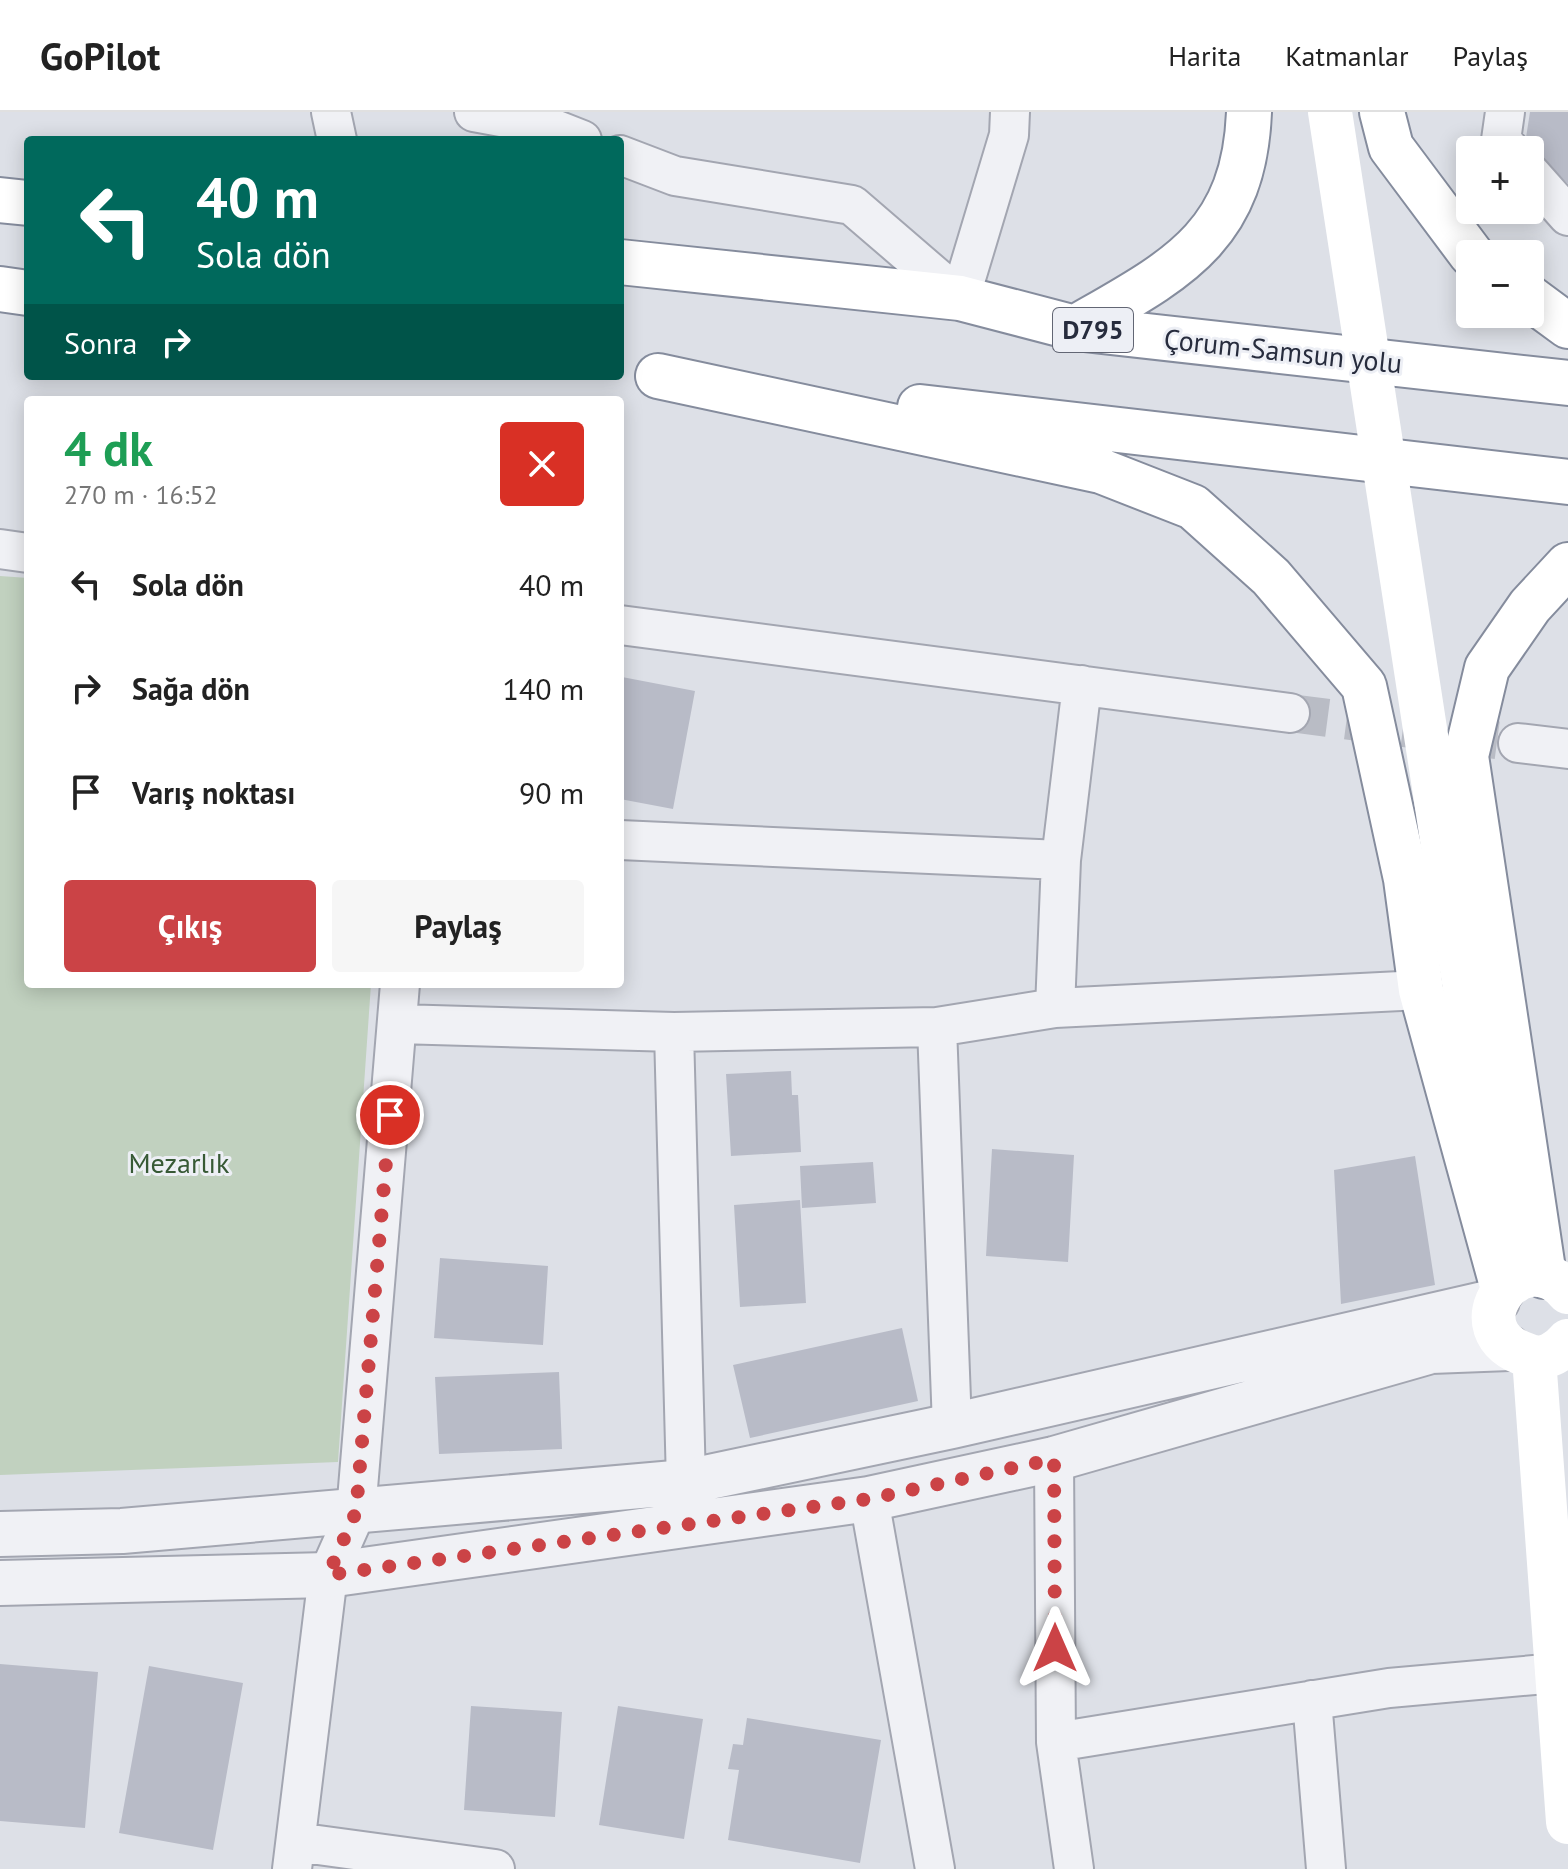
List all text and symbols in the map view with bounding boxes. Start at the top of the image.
text: GoPilot [40,31,160,80]
text: Harita [1168,37,1241,74]
text: Katmanlar [1285,37,1409,74]
text: Paylaş [1453,37,1528,74]
map controls [1456,136,1544,328]
button: + [1456,136,1544,224]
text: 40 m [196,161,319,233]
icon: left [64,168,168,272]
text: Sola dön [196,231,331,278]
button: − [1456,240,1544,328]
road number: D795 [1053,308,1133,352]
icon: right [154,320,198,364]
street label: Çorum-Samsun yolu [1162,320,1404,381]
text: Sonra [64,323,138,362]
text: 4 dk [64,417,153,479]
button: close [500,422,584,506]
text: 270 m · 16:52 [64,478,218,511]
icon: left [64,562,108,606]
text: Sola dön [132,565,244,604]
text: 40 m [519,565,584,604]
icon: right [64,666,108,710]
text: Sağa dön [132,669,250,708]
text: 140 m [503,669,584,708]
icon: arrive [64,770,108,814]
text: Varış noktası [132,773,295,812]
text: 90 m [519,773,584,812]
button: Çıkış [64,880,316,972]
button: Paylaş [332,880,584,972]
pin [356,1081,424,1149]
icon: arrive [368,1093,412,1137]
park label: Mezarlık [128,1144,230,1181]
position arrow [1013,1606,1097,1690]

